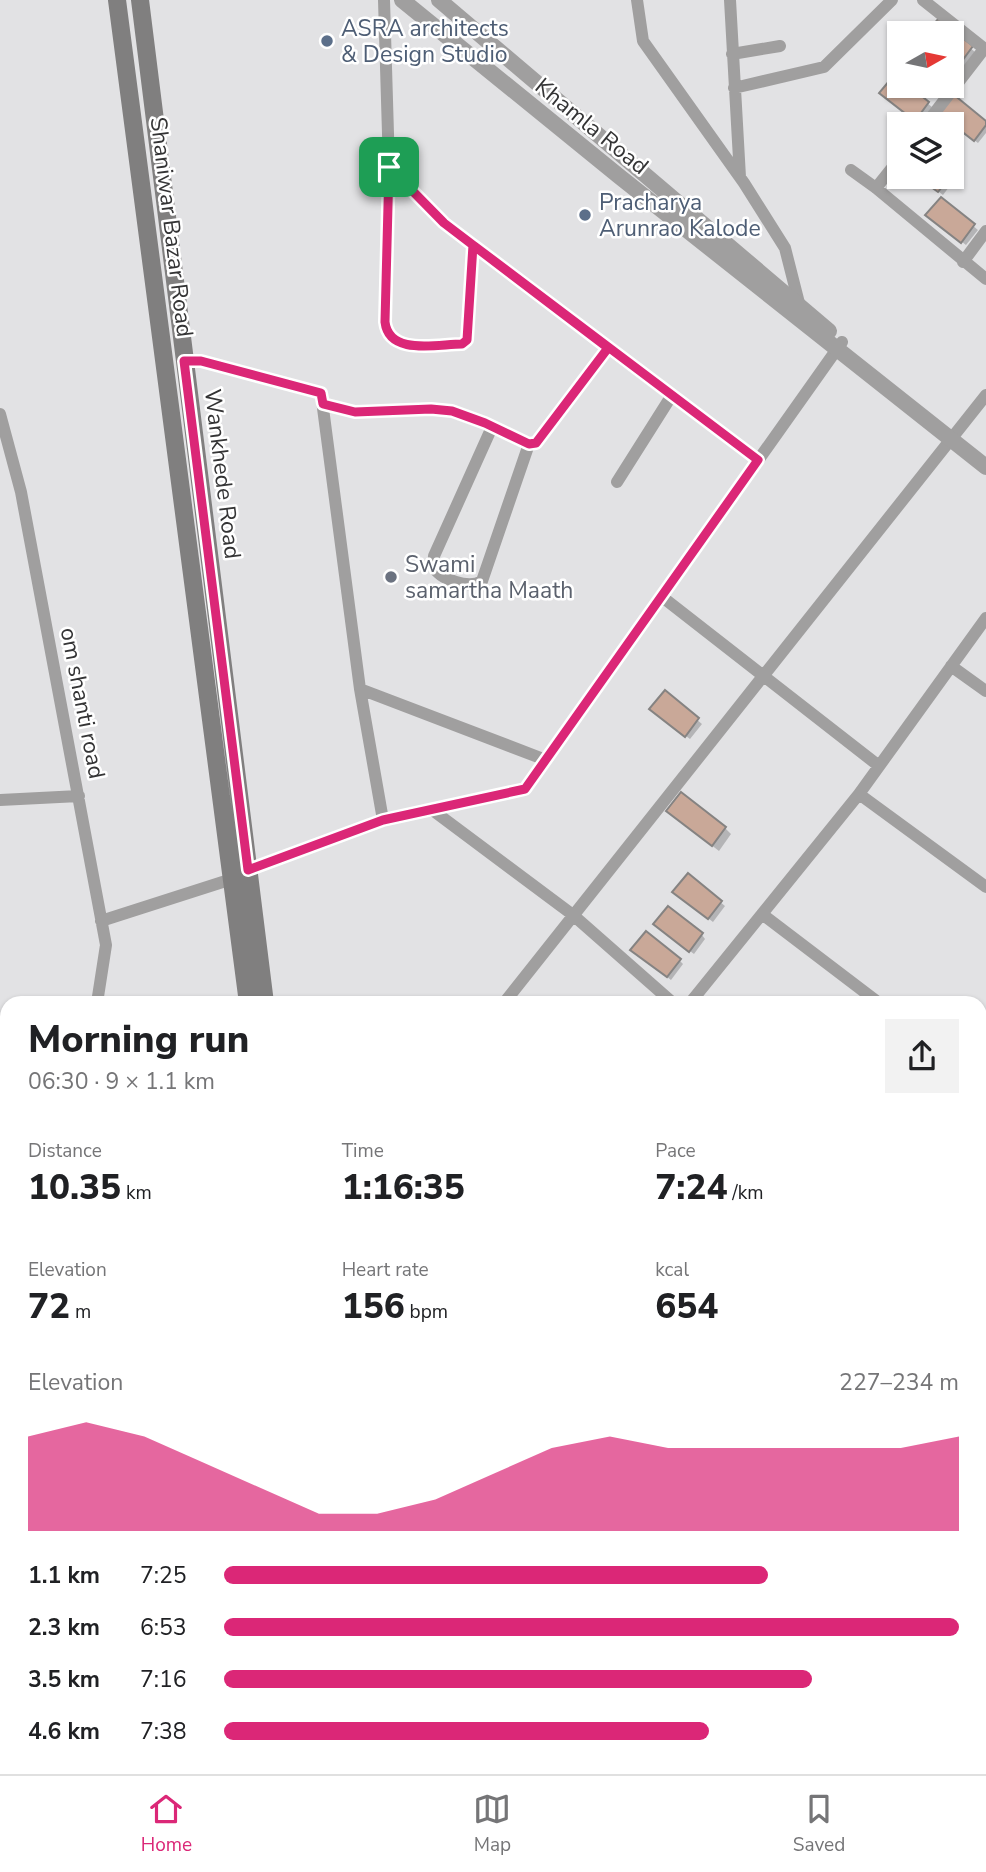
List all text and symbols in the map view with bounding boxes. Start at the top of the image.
place label: ASRA architects & Design Studio [341,13,509,70]
north arrow [887,21,964,98]
map controls [887,21,964,189]
marker: ASRA architects & Design Studio [319,33,335,49]
street label: Khamla Road [528,71,655,182]
button: layers [887,112,964,189]
street label: Shaniwar Bazar Road [143,115,200,339]
pin [359,137,419,197]
icon: arrive [370,148,408,186]
place label: Pracharya Arunrao Kalode [599,187,761,244]
marker: Pracharya Arunrao Kalode [577,207,593,223]
street label: Wankhede Road [197,387,248,561]
place label: Swami samartha Maath [405,549,573,606]
marker: Swami samartha Maath [383,569,399,585]
street label: om shanti road [53,625,112,781]
text: Morning run [28,1014,249,1065]
button: share [885,1019,959,1093]
text: 06:30 · 9 × 1.1 km [28,1066,215,1097]
text: Distance [28,1138,102,1164]
text: Time [342,1138,384,1164]
text: Pace [655,1138,696,1164]
text: 10.35 [28,1164,121,1211]
text: 1:16:35 [342,1164,465,1211]
text: 7:24 [655,1164,727,1211]
text: km [121,1180,152,1206]
text: /km [727,1180,763,1206]
text: Elevation [28,1257,107,1283]
text: Heart rate [342,1257,429,1283]
text: kcal [655,1257,689,1283]
text: 72 [28,1283,70,1330]
text: 156 [342,1283,405,1330]
text: 654 [655,1283,718,1330]
text: m [70,1299,91,1325]
text: bpm [405,1299,448,1325]
text: Elevation [28,1367,123,1398]
text: 227–234 m [839,1367,959,1398]
text: 1.1 km [28,1560,100,1591]
text: 7:25 [140,1560,187,1591]
text: 2.3 km [28,1612,100,1643]
text: 6:53 [140,1612,187,1643]
text: 3.5 km [28,1664,100,1695]
text: 7:16 [140,1664,187,1695]
text: 4.6 km [28,1716,100,1747]
text: 7:38 [140,1716,187,1747]
tab: Home [141,1790,192,1858]
tab: Map [473,1790,511,1858]
tab: Saved [793,1790,845,1858]

